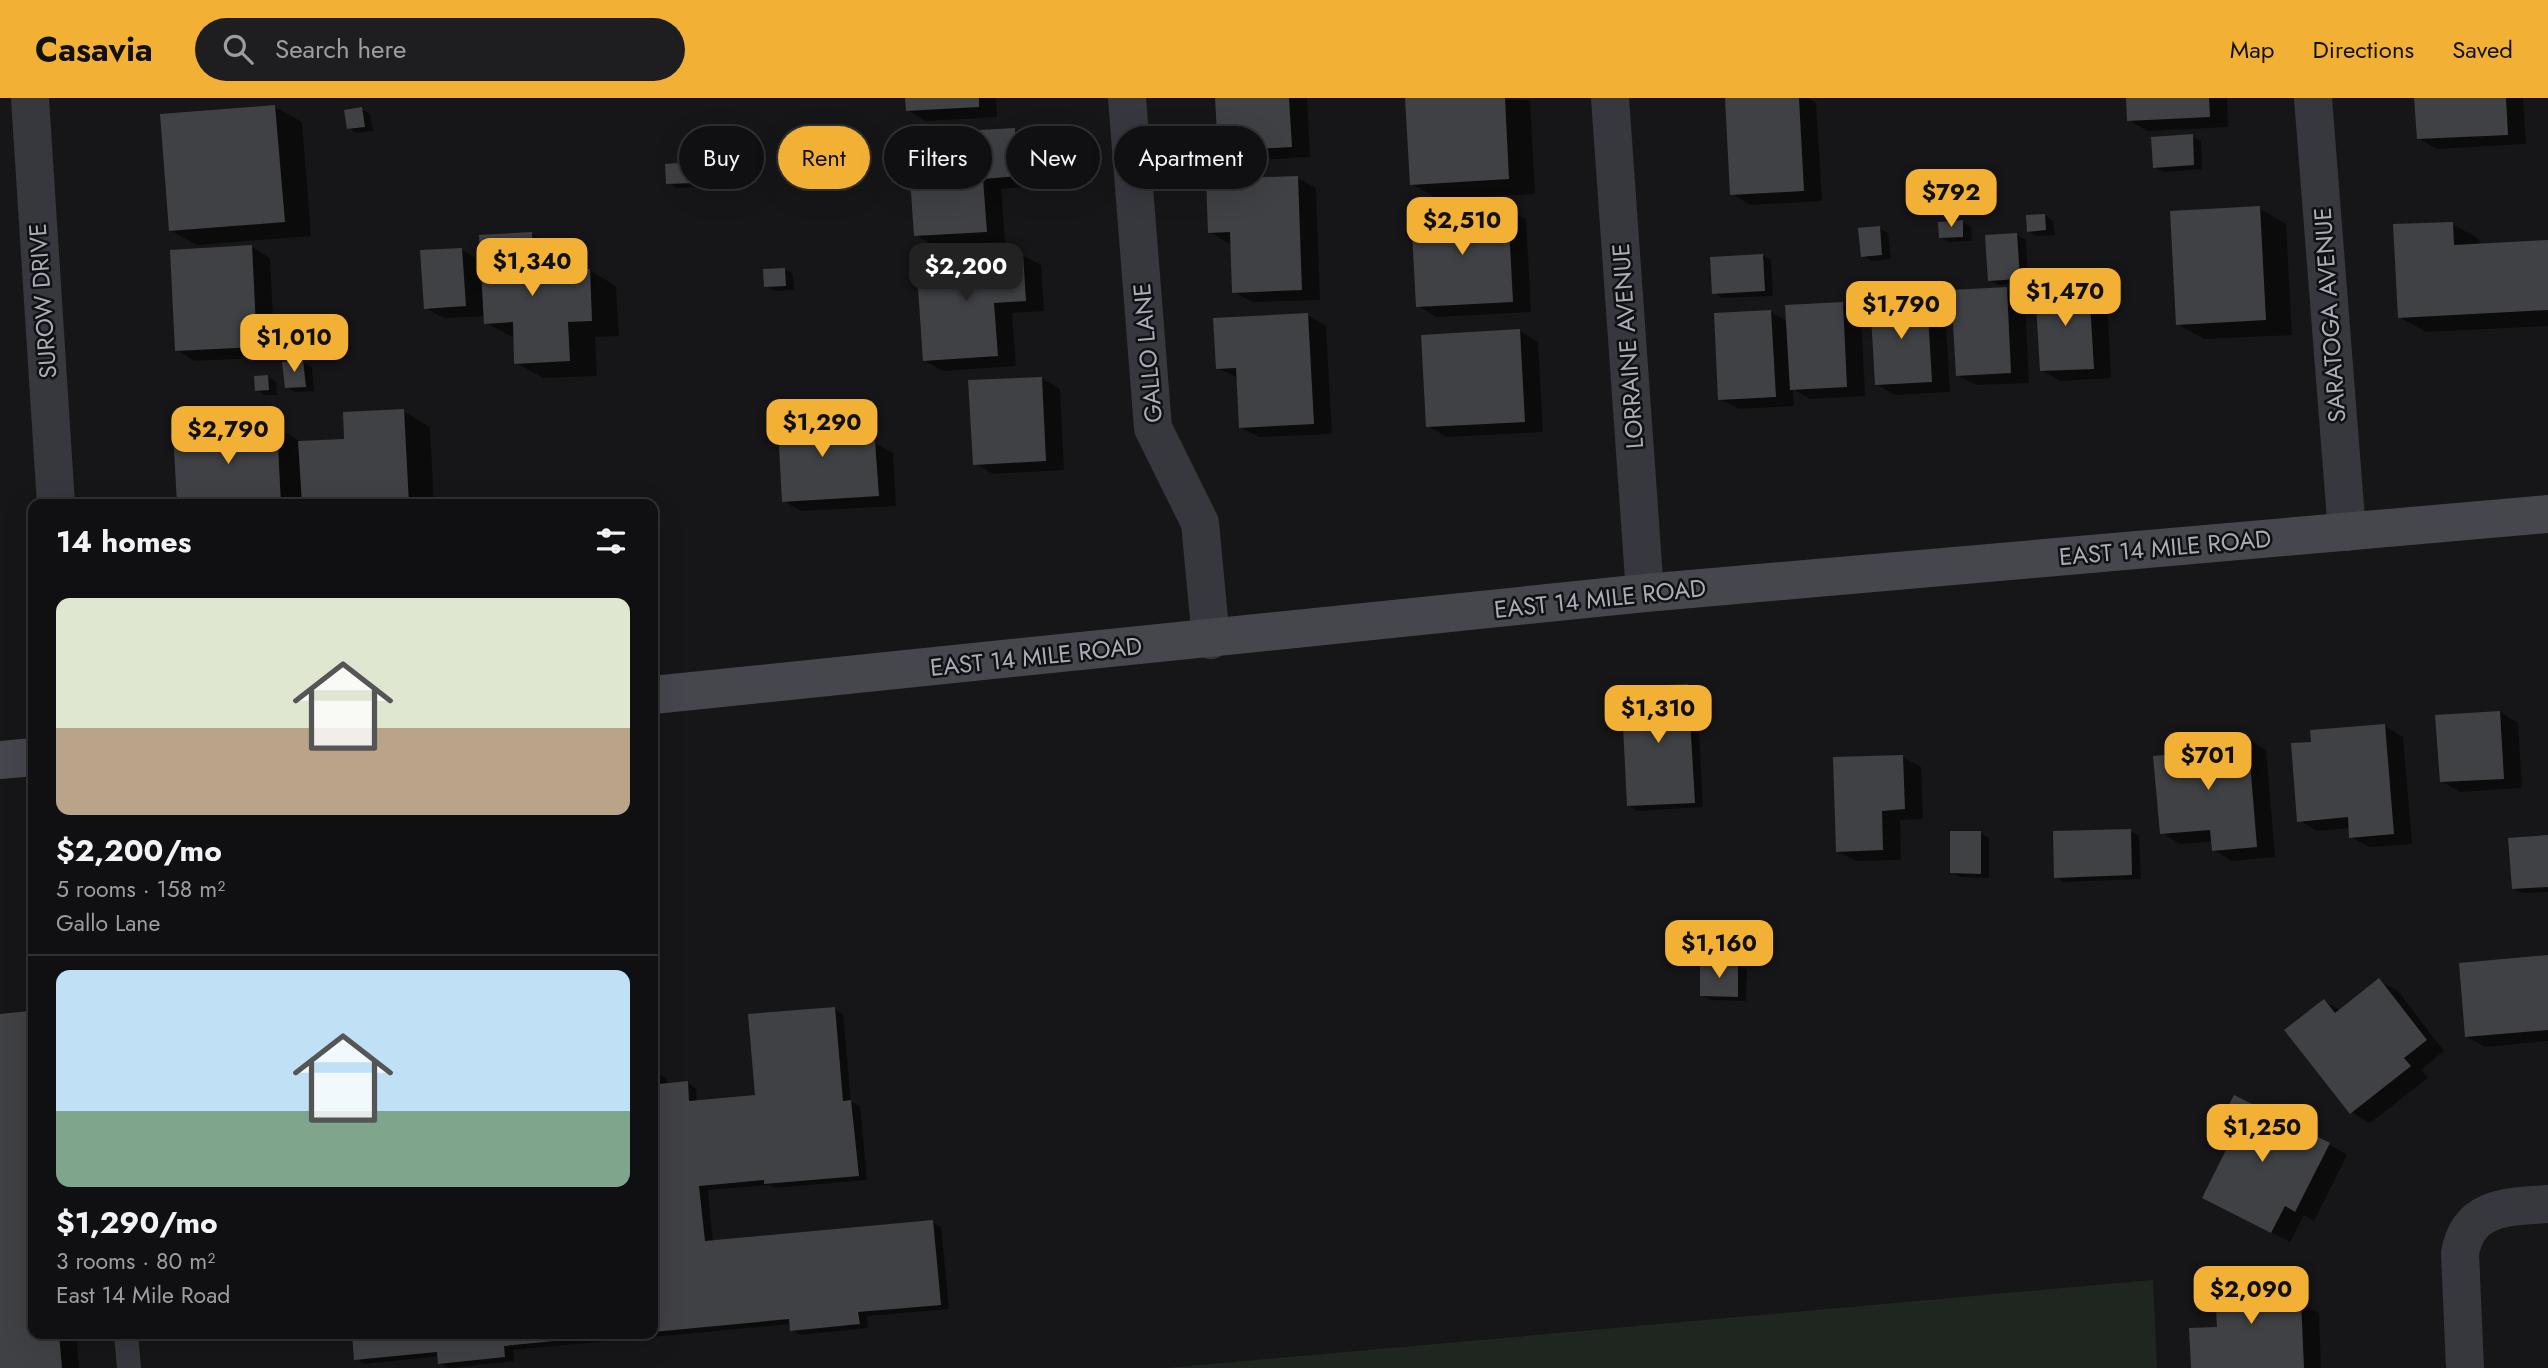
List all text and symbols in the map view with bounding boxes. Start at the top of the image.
search box [195,18,685,81]
text: Casavia [35,26,153,73]
icon: search [219,30,257,68]
text: Search here [275,30,406,68]
text: Map [2230,32,2275,67]
text: Directions [2313,32,2414,67]
text: Saved [2452,32,2513,67]
chip: Buy [679,126,764,189]
chip: Rent [778,126,870,189]
chip: Filters [884,126,992,189]
chip: New [1006,126,1100,189]
chip: Apartment [1114,126,1267,189]
pin: $792 [1910,170,1992,229]
text: $792 [1922,175,1980,209]
pin: $2,510 [1405,198,1519,257]
text: $2,510 [1423,203,1501,237]
street label: SARATOGA AVENUE [2305,206,2354,424]
street label: SUROW DRIVE [20,222,65,380]
pin: $1,340 [475,238,589,298]
street label: LORRAINE AVENUE [1603,242,1652,450]
text: $1,340 [492,244,572,278]
pin: $2,200 [909,244,1023,303]
text: $2,200 [925,249,1007,283]
pin: $1,470 [2008,268,2122,328]
text: $1,470 [2026,274,2104,308]
street label: GALLO LANE [1124,282,1171,424]
pin: $1,790 [1844,282,1958,341]
text: $1,790 [1862,287,1940,321]
pin: $1,010 [237,314,351,374]
text: $1,010 [256,320,332,354]
pin: $1,290 [765,400,879,459]
text: $1,290 [782,405,862,439]
pin: $2,790 [171,406,285,466]
text: $2,790 [187,412,269,446]
text: 14 homes [56,520,191,563]
street label: EAST 14 MILE ROAD [2057,521,2273,574]
icon: filters [592,522,630,560]
street label: EAST 14 MILE ROAD [1492,570,1708,627]
street label: EAST 14 MILE ROAD [928,628,1144,685]
icon: home [280,643,406,769]
pin: $1,310 [1601,686,1715,745]
text: $1,310 [1621,691,1695,725]
pin: $701 [2167,732,2249,792]
text: $701 [2180,738,2236,772]
text: $2,200/mo [56,829,222,872]
text: 5 rooms · 158 m² [56,872,225,906]
text: Gallo Lane [56,906,160,940]
pin: $1,160 [1662,920,1776,980]
text: $1,160 [1681,926,1757,960]
icon: home [280,1015,406,1141]
pin: $1,250 [2205,1104,2319,1164]
text: $1,250 [2223,1110,2301,1144]
text: $1,290/mo [56,1201,218,1244]
text: 3 rooms · 80 m² [56,1244,215,1278]
pin: $2,090 [2194,1266,2308,1326]
text: $2,090 [2210,1272,2292,1306]
text: East 14 Mile Road [56,1278,230,1312]

